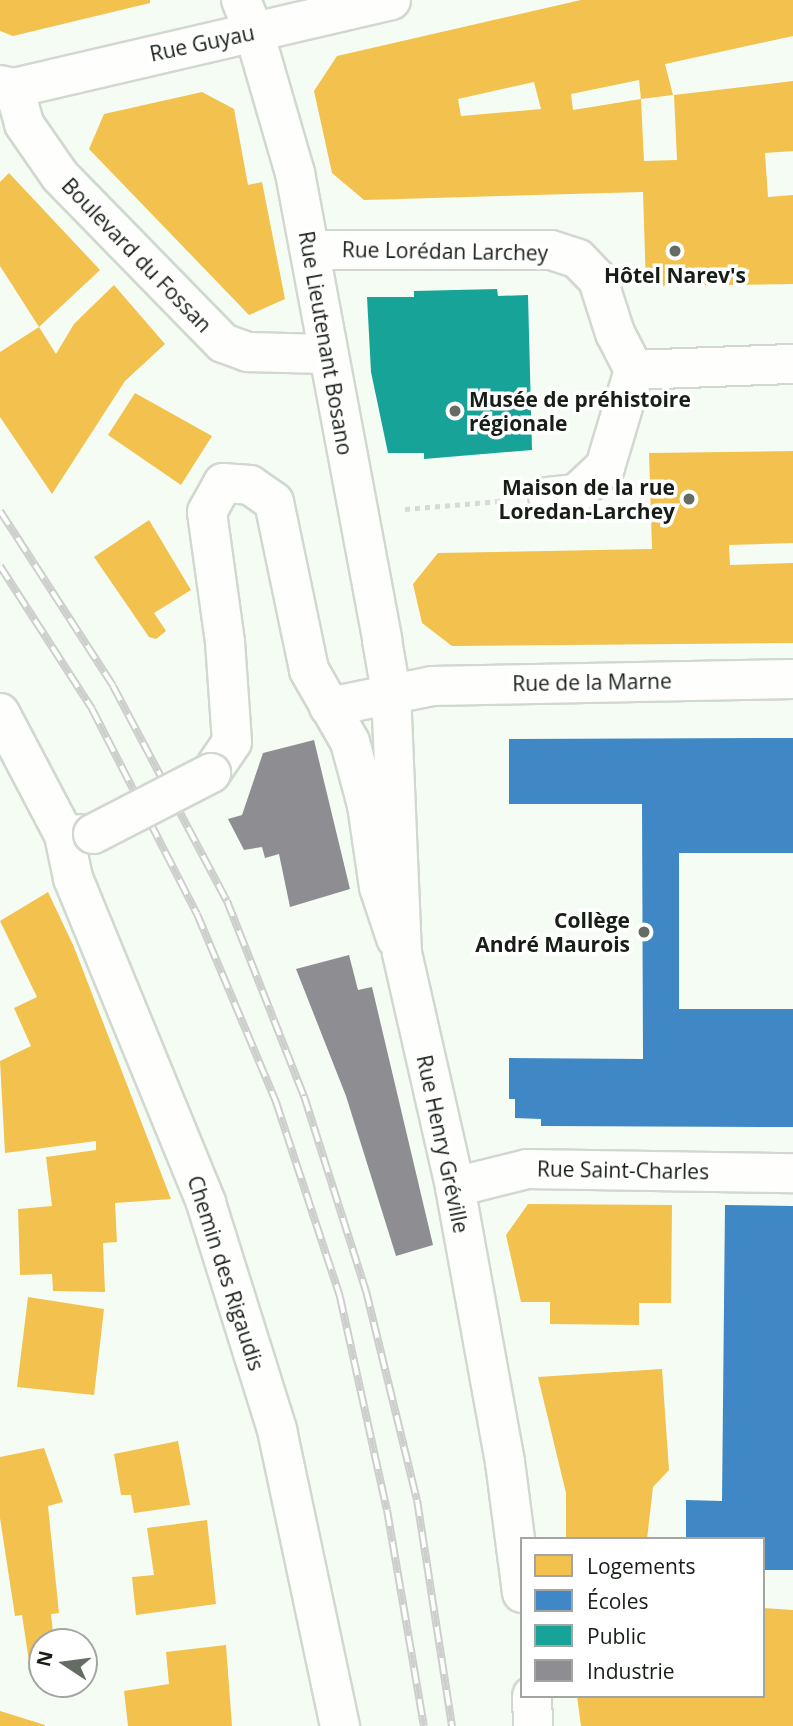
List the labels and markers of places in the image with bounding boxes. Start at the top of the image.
marker: Hôtel Narev's [667,243,683,259]
place label: Hôtel Narev's [604,262,746,288]
place label: Musée de préhistoire régionale [469,386,691,436]
marker: Musée de préhistoire régionale [447,403,463,419]
place label: Maison de la rue Loredan-Larchey [499,474,675,524]
marker: Maison de la rue Loredan-Larchey [681,491,697,507]
place label: Collège André Maurois [475,907,630,957]
marker: Collège André Maurois [636,924,652,940]

